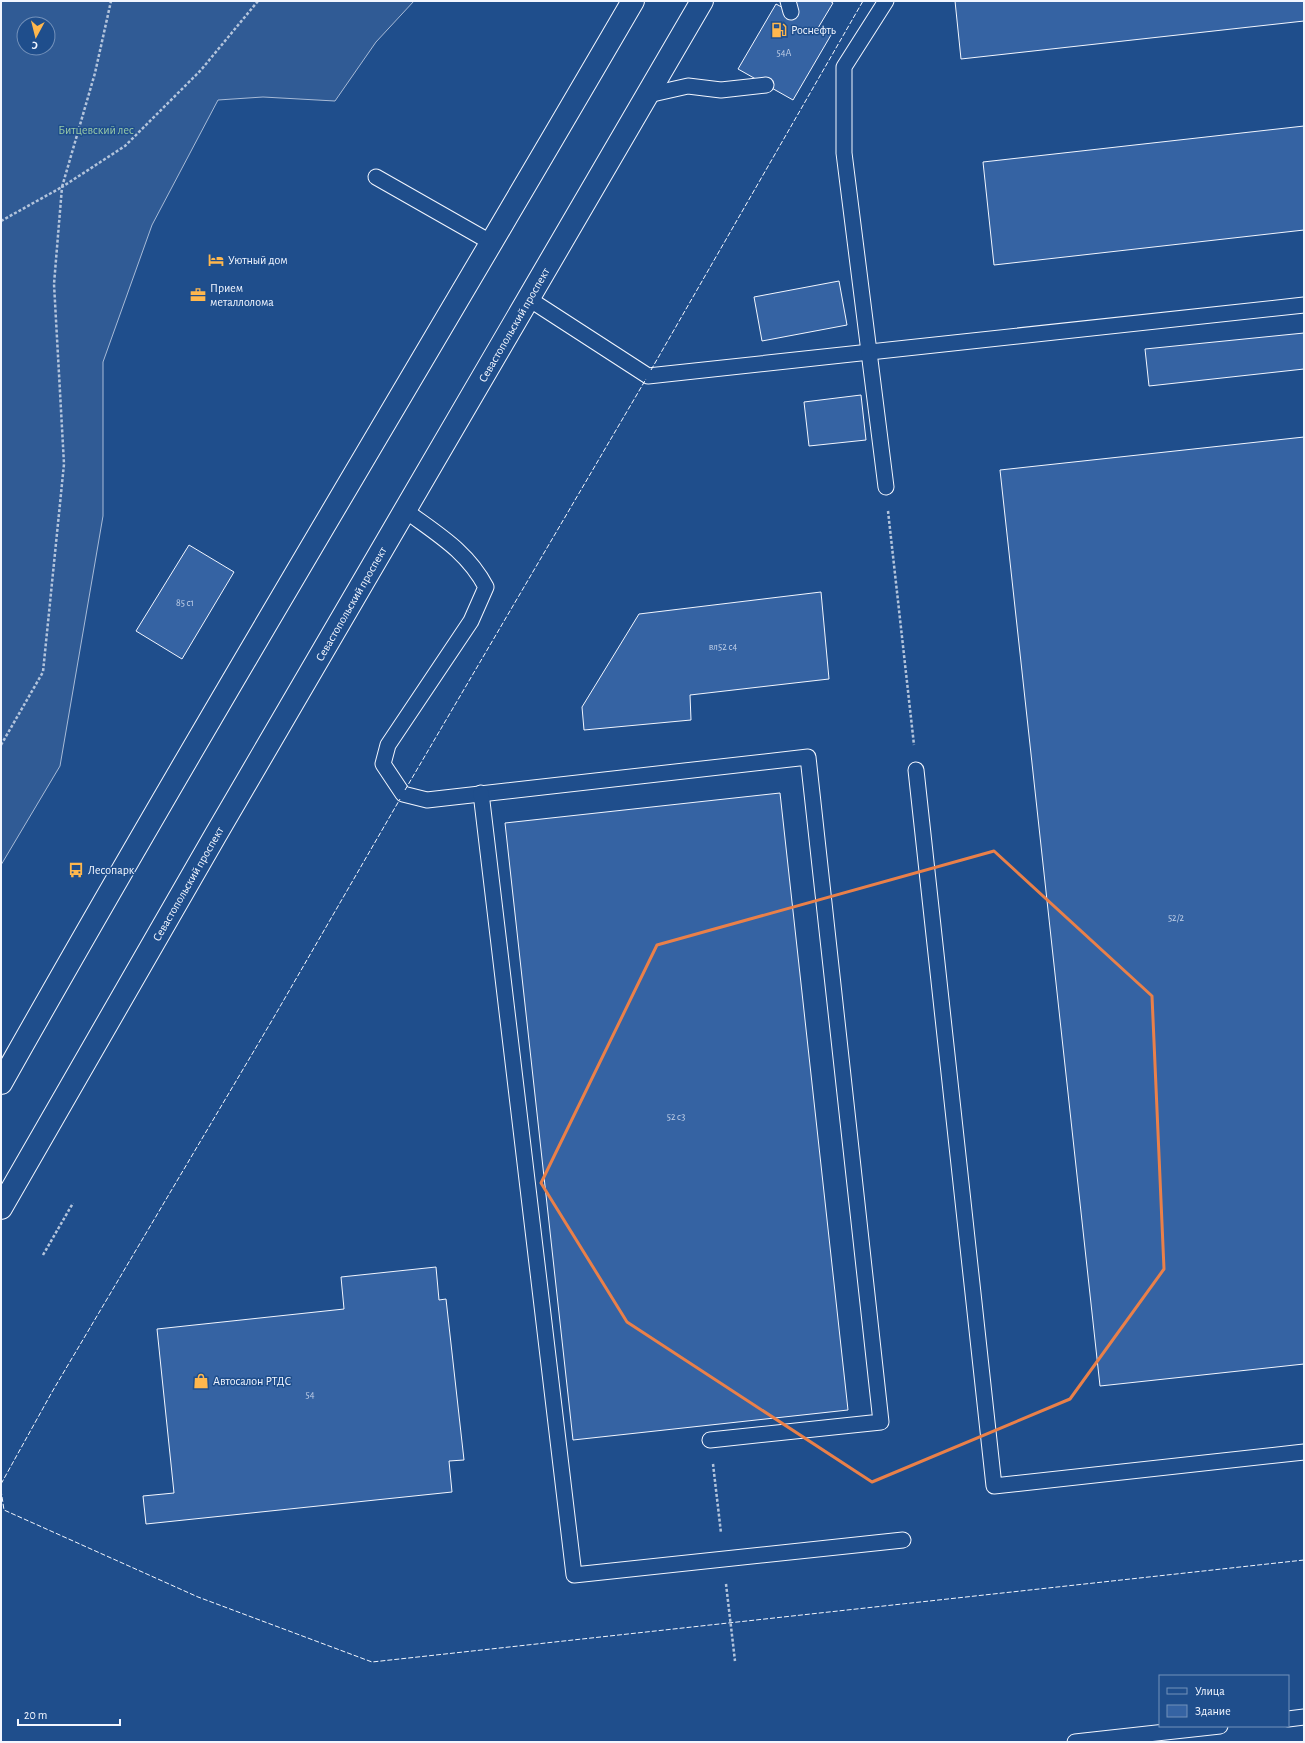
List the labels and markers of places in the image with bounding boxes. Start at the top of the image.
fuel station icon: Роснефть [770,21,788,39]
place label: Роснефть [791,24,836,36]
hotel icon: Уютный дом [207,251,225,269]
place label: Уютный дом [228,254,288,266]
place label: Прием металлолома [210,282,274,308]
office icon: Прием металлолома [189,286,207,304]
bus stop icon: Лесопарк [67,861,85,879]
place label: Лесопарк [88,864,135,876]
shop icon: Автосалон РТДС [192,1372,210,1390]
place label: Автосалон РТДС [213,1375,291,1387]

